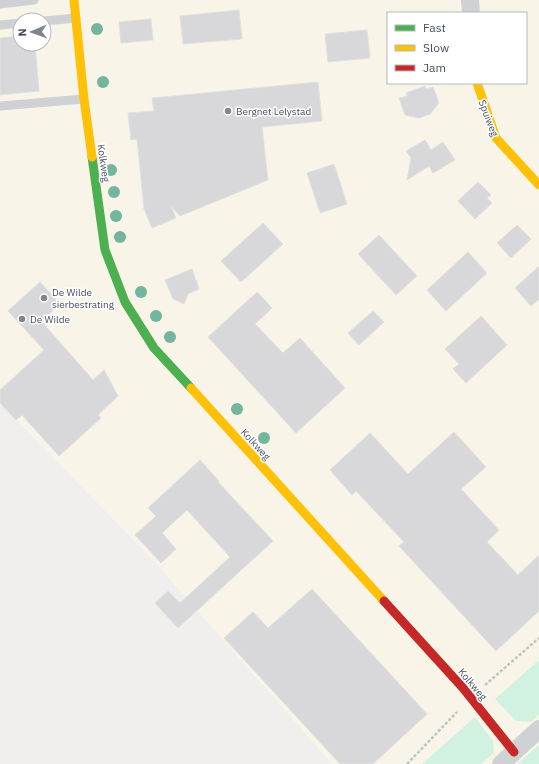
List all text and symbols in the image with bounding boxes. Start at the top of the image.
north arrow [12,12,52,52]
legend [387,12,527,84]
text: Fast [423,20,446,35]
text: N [15,28,29,37]
text: Slow [423,40,449,55]
text: Jam [423,60,446,75]
street label: Spuiweg [476,98,502,139]
place label: Bergnet Lelystad [236,105,311,118]
marker: Bergnet Lelystad [223,106,233,116]
street label: Kolkweg [94,143,113,184]
place label: De Wilde sierbestrating [52,286,115,311]
marker: De Wilde sierbestrating [39,293,49,303]
place label: De Wilde [30,313,70,326]
marker: De Wilde [17,314,27,324]
street label: Kolkweg [238,426,274,463]
street label: Kolkweg [455,666,490,704]

